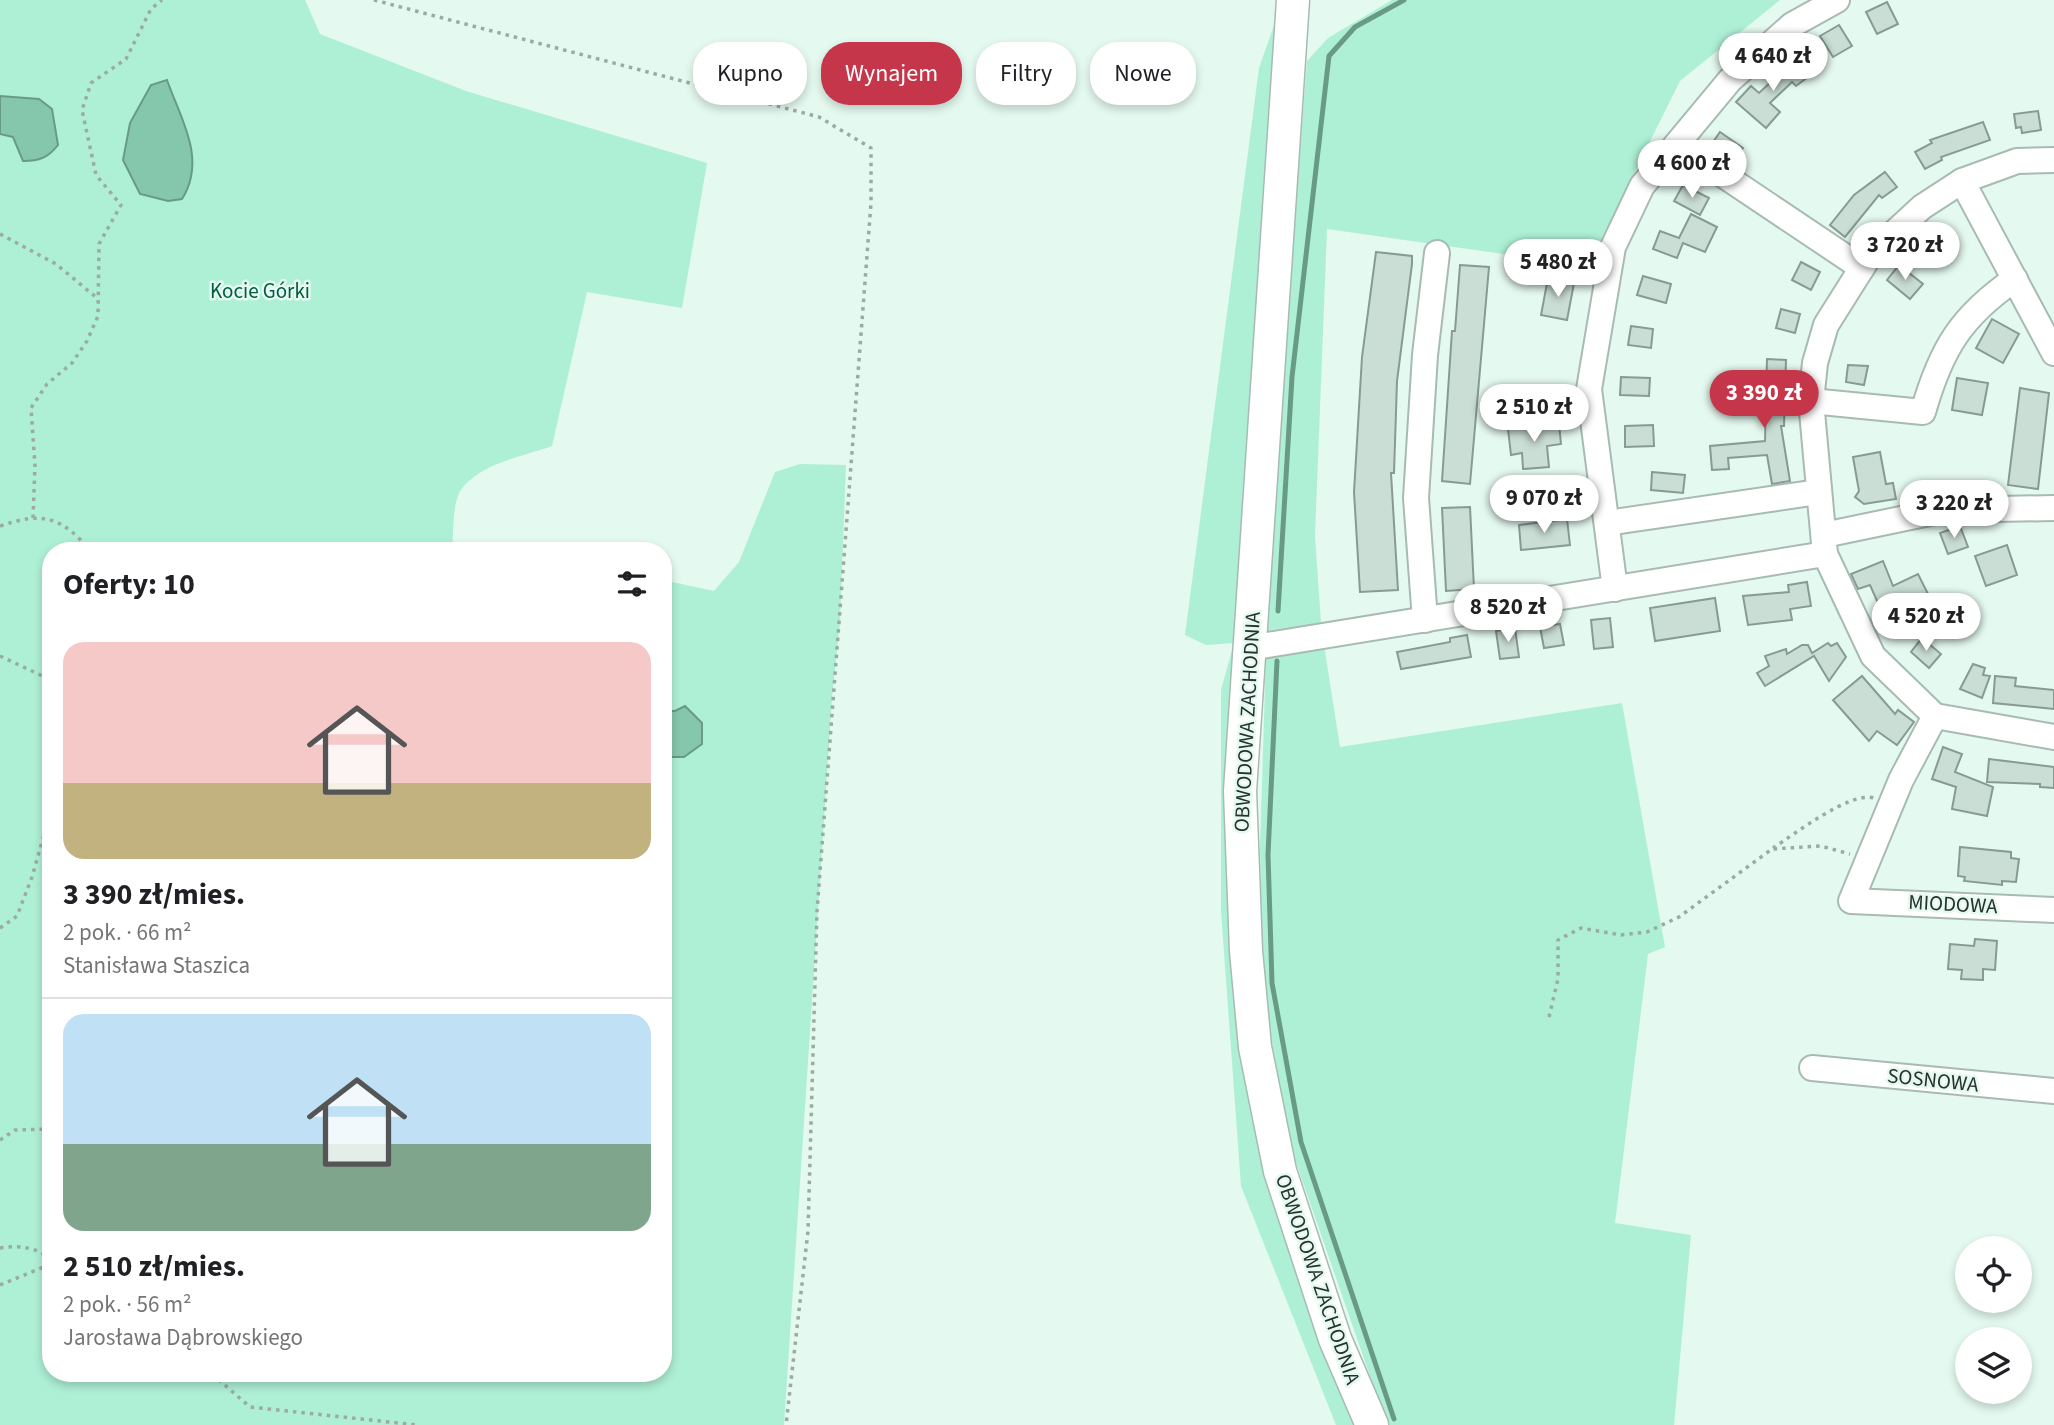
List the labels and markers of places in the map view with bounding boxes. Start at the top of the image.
pin: 4 640 zł [1701,34,1845,93]
pin: 4 600 zł [1620,140,1764,200]
pin: 3 720 zł [1833,222,1977,282]
pin: 5 480 zł [1486,240,1630,299]
pin: 3 390 zł [1692,370,1836,430]
pin: 2 510 zł [1462,384,1606,444]
pin: 9 070 zł [1472,476,1616,535]
pin: 3 220 zł [1882,480,2026,540]
pin: 8 520 zł [1436,584,1580,644]
pin: 4 520 zł [1854,594,1998,653]

